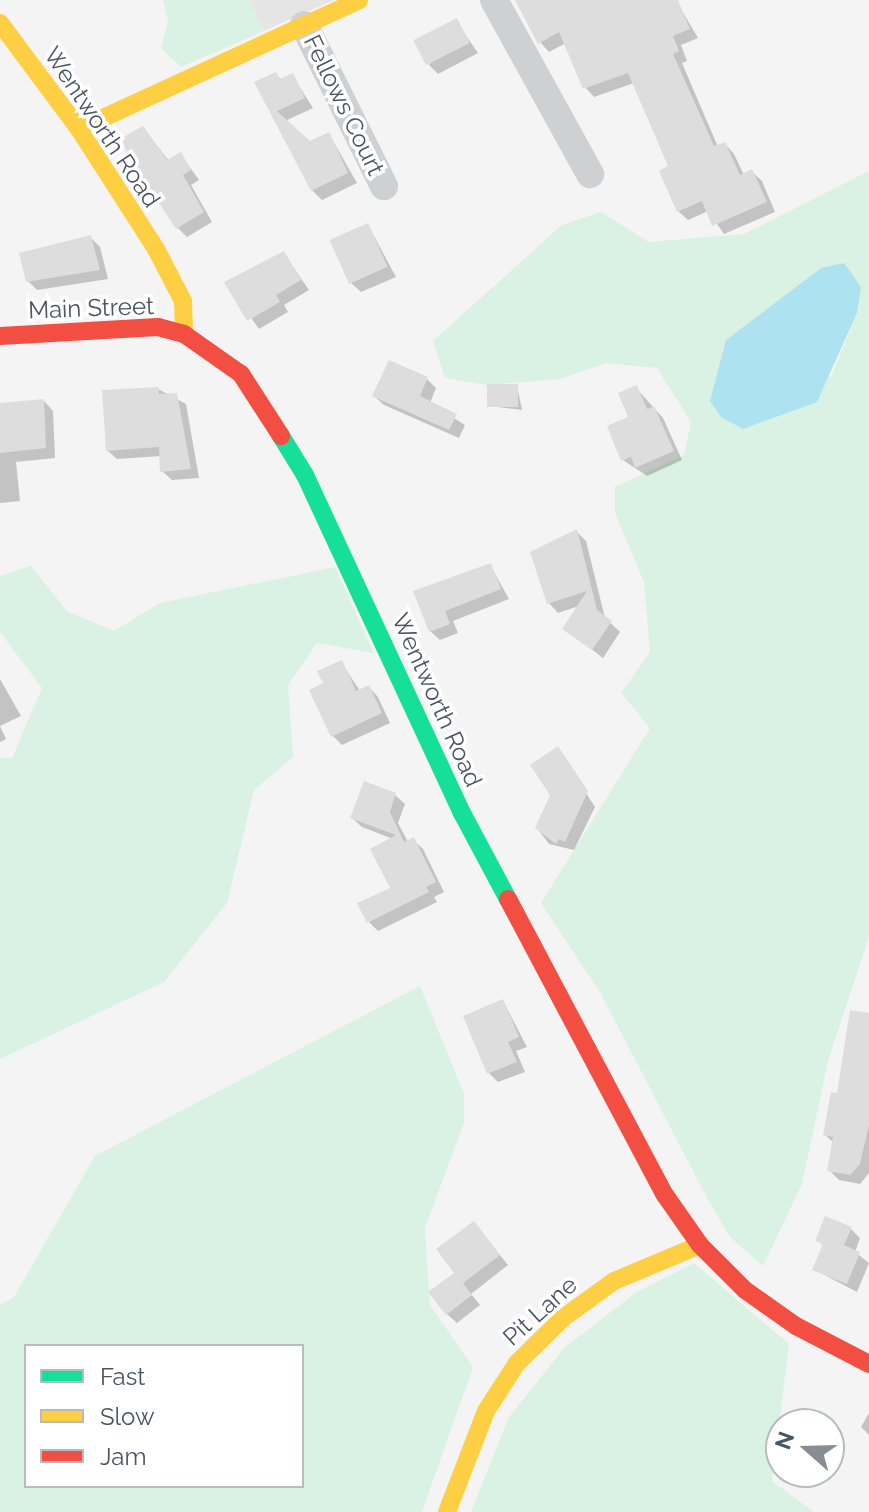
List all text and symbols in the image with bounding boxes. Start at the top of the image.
street label: Fellows Court [298,30,390,180]
street label: Wentworth Road [38,41,166,213]
street label: Main Street [28,291,154,325]
street label: Wentworth Road [386,609,488,791]
street label: Pit Lane [497,1270,583,1352]
legend [24,1344,304,1488]
text: Fast [100,1362,145,1391]
text: Slow [100,1402,154,1431]
north arrow [765,1408,845,1488]
text: N [769,1428,799,1453]
text: Jam [100,1442,146,1471]

